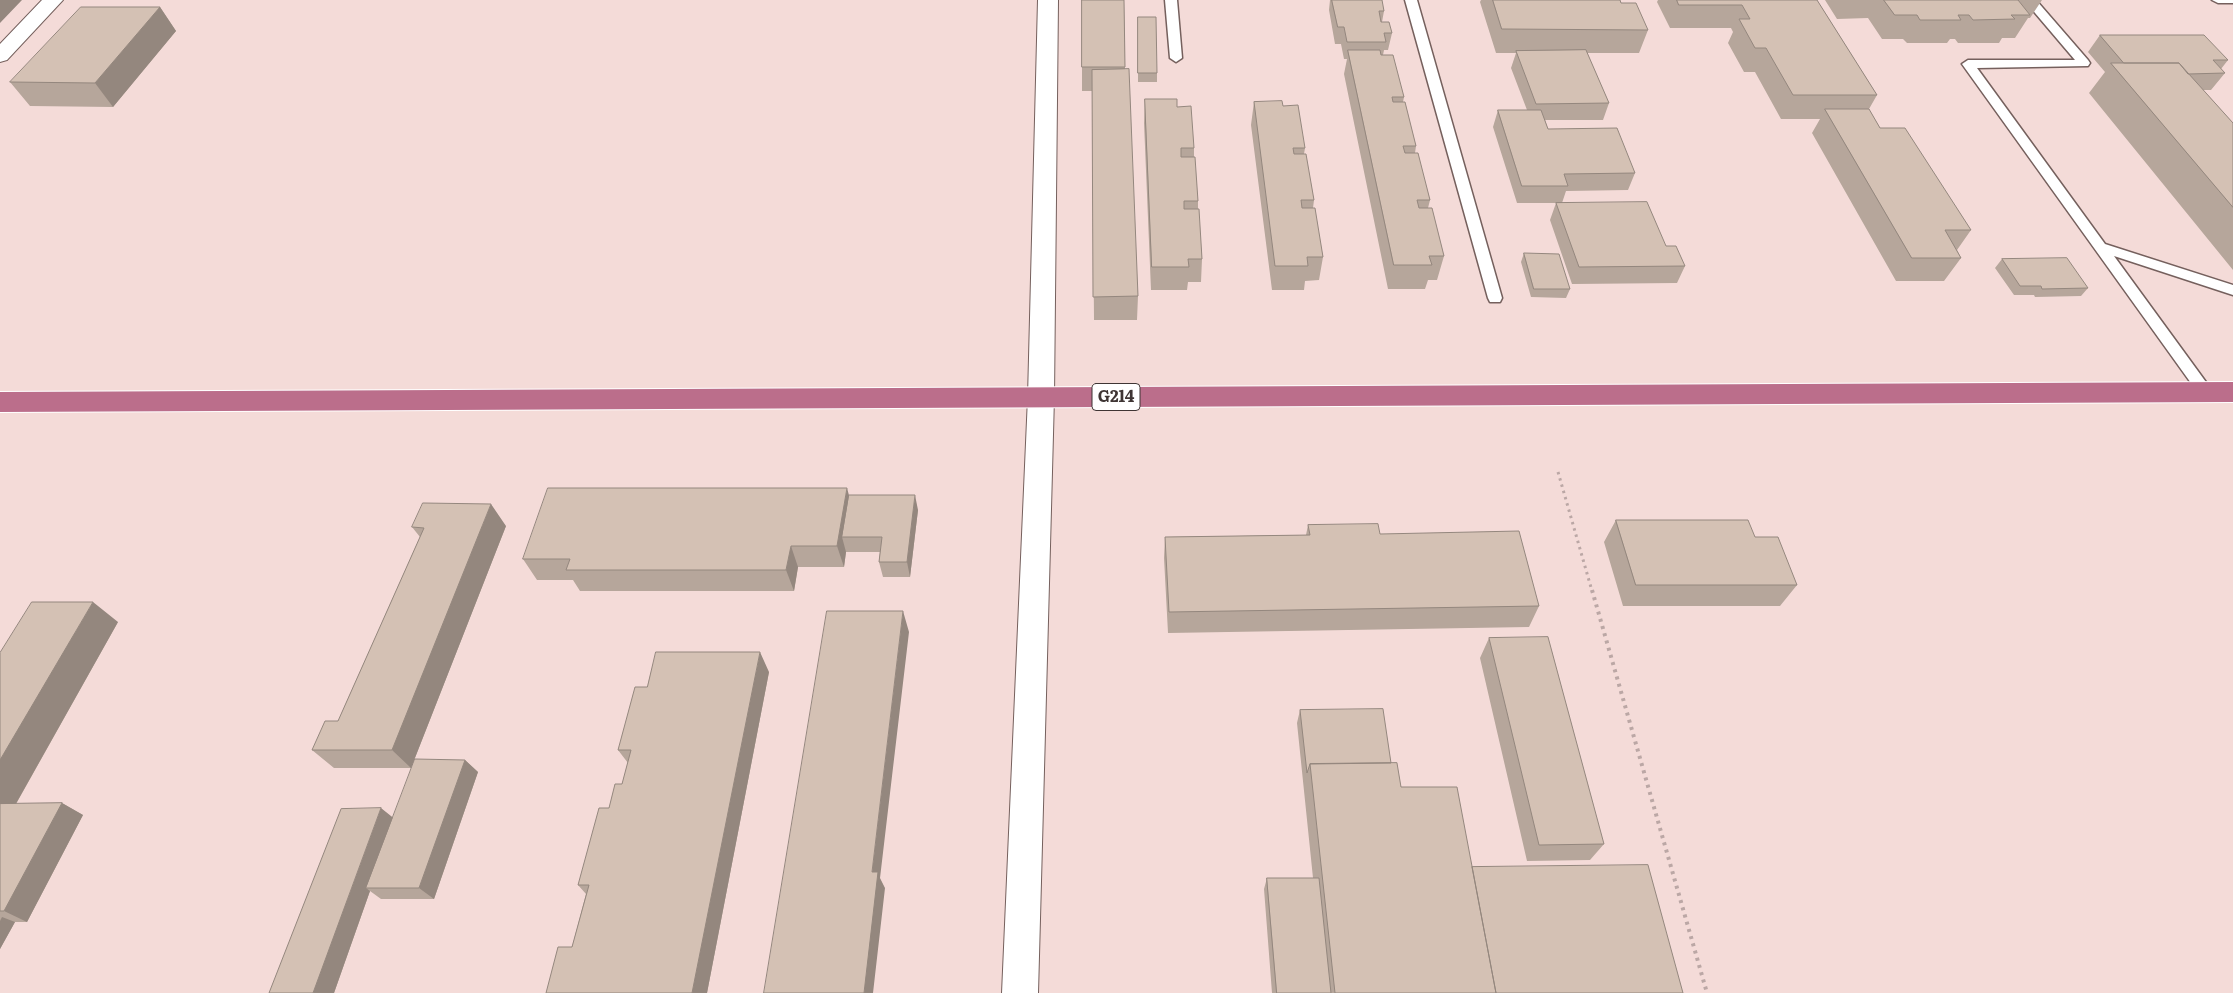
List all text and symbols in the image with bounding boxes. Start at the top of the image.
road number: G214 [1092,384,1140,411]

